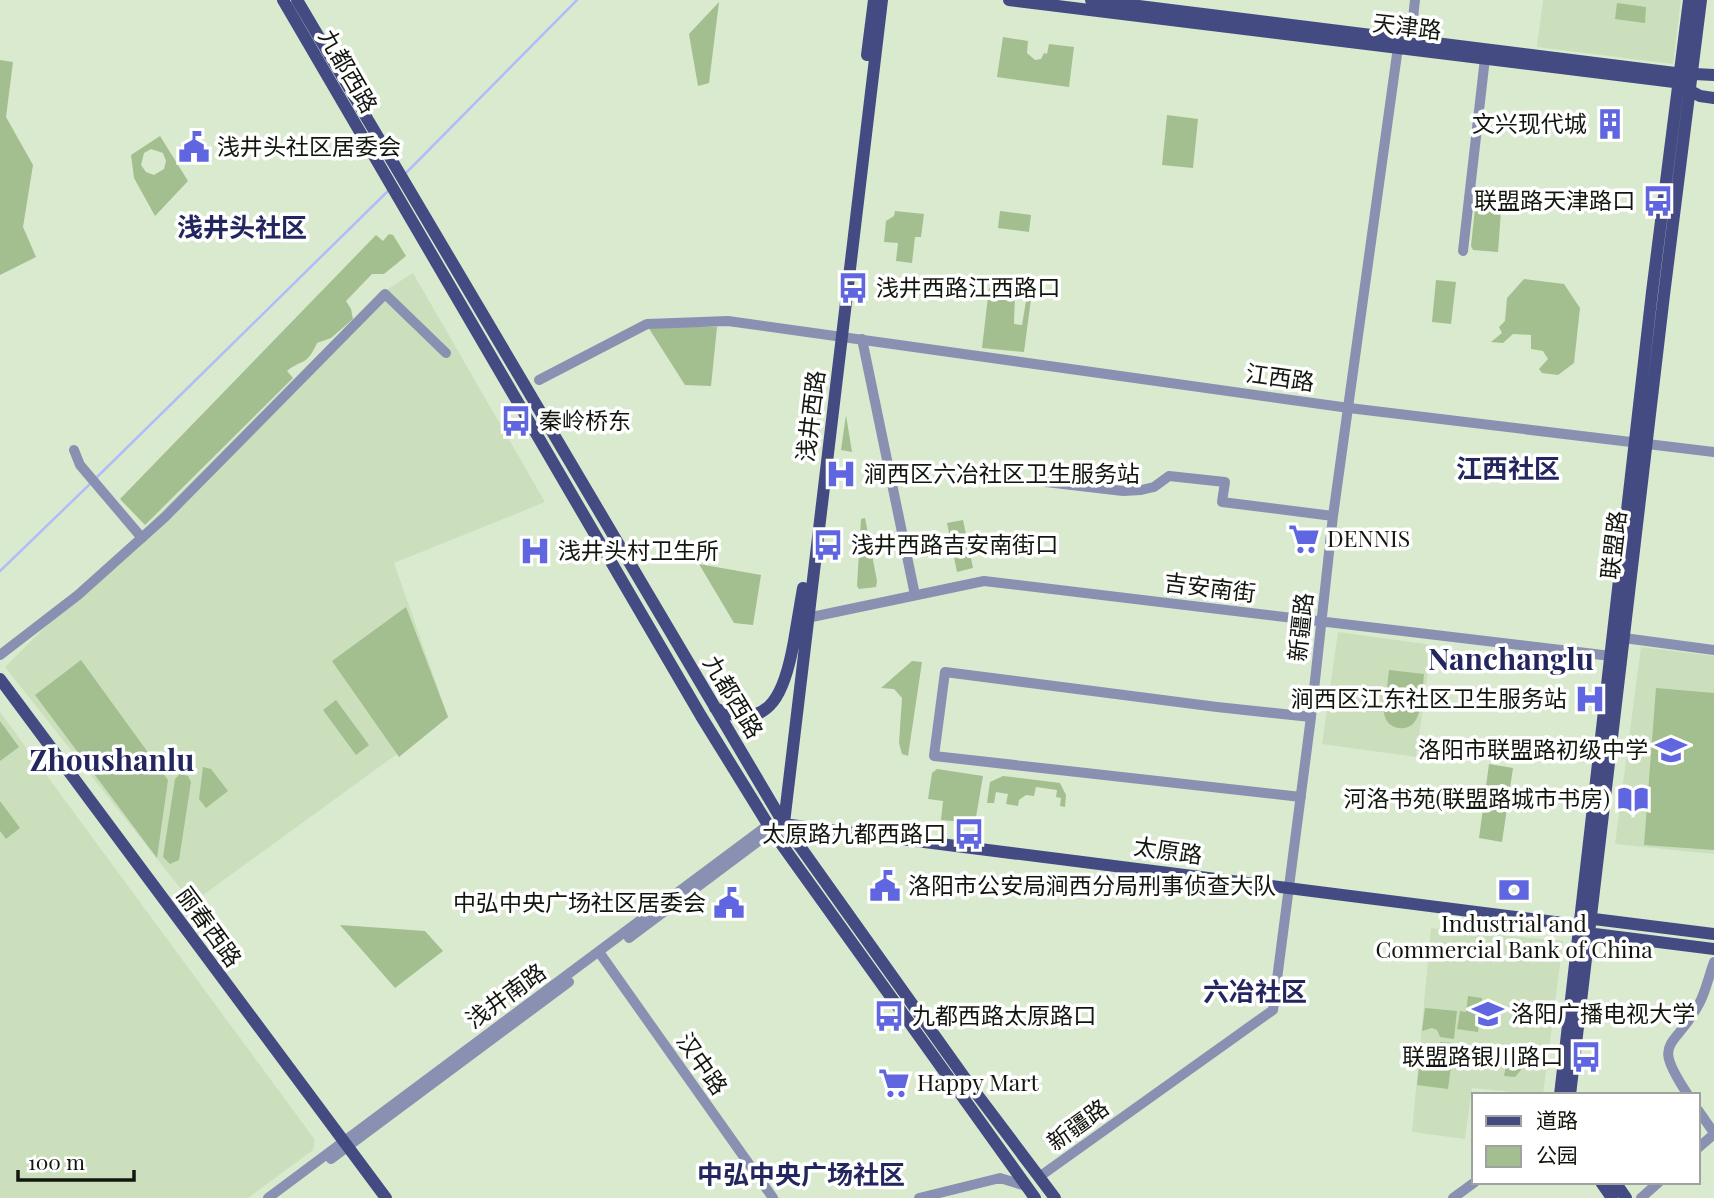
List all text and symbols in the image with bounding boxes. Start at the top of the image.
street label: 天津路 [1371,6,1443,45]
street label: 九都西路 [313,23,386,118]
place label: 文兴现代城 [1472,107,1587,138]
building icon: 文兴现代城 [1593,107,1627,141]
public building icon: 浅井头社区居委会 [177,130,211,164]
place label: 浅井头社区居委会 [217,130,401,161]
place label: 联盟路天津路口 [1474,184,1635,215]
bus stop icon: 联盟路天津路口 [1641,184,1675,218]
district label: 浅井头社区 [177,209,307,244]
bus stop icon: 浅井西路江西路口 [836,271,870,305]
place label: 浅井西路江西路口 [876,271,1060,302]
street label: 江西路 [1244,356,1317,397]
street label: 浅井西路 [789,368,831,463]
bus stop icon: 秦岭桥东 [499,404,533,438]
place label: 秦岭桥东 [539,404,631,435]
district label: 江西社区 [1456,450,1560,485]
hospital icon: 涧西区六冶社区卫生服务站 [824,457,858,491]
place label: 涧西区六冶社区卫生服务站 [864,457,1140,488]
street label: 联盟路 [1593,509,1632,581]
supermarket icon: DENNIS [1287,522,1321,556]
place label: DENNIS [1327,522,1410,553]
bus stop icon: 浅井西路吉安南街口 [811,528,845,562]
place label: 浅井西路吉安南街口 [851,528,1058,559]
hospital icon: 浅井头村卫生所 [518,534,552,568]
place label: 浅井头村卫生所 [558,534,719,565]
street label: 吉安南街 [1163,566,1258,608]
street label: 新疆路 [1280,591,1319,663]
district label: Nanchanglu [1428,638,1594,678]
street label: 九都西路 [697,649,771,744]
place label: 涧西区江东社区卫生服务站 [1291,682,1567,713]
hospital icon: 涧西区江东社区卫生服务站 [1573,682,1607,716]
place label: 洛阳市联盟路初级中学 [1418,733,1648,764]
school or university icon: 洛阳市联盟路初级中学 [1654,733,1688,767]
district label: Zhoushanlu [30,739,195,779]
place label: 河洛书苑(联盟路城市书房) [1343,782,1610,813]
library icon: 河洛书苑(联盟路城市书房) [1616,782,1650,816]
place label: 太原路九都西路口 [762,817,946,848]
bus stop icon: 太原路九都西路口 [952,817,986,851]
street label: 太原路 [1132,829,1205,870]
public building icon: 洛阳市公安局涧西分局刑事侦查大队 [868,869,902,903]
place label: 洛阳市公安局涧西分局刑事侦查大队 [908,869,1276,900]
bank icon: Industrial and Commercial Bank of China [1497,873,1531,907]
street label: 丽春西路 [171,880,250,972]
place label: 中弘中央广场社区居委会 [453,886,706,917]
public building icon: 中弘中央广场社区居委会 [712,886,746,920]
place label: Industrial and Commercial Bank of China [1375,907,1653,964]
street label: 浅井南路 [459,955,551,1034]
district label: 六冶社区 [1203,973,1307,1008]
school or university icon: 洛阳广播电视大学 [1471,997,1505,1031]
place label: 洛阳广播电视大学 [1511,997,1695,1028]
bus stop icon: 九都西路太原路口 [872,999,906,1033]
place label: 九都西路太原路口 [912,999,1096,1030]
street label: 汉中路 [671,1026,736,1100]
place label: 联盟路银川路口 [1402,1040,1563,1071]
bus stop icon: 联盟路银川路口 [1569,1040,1603,1074]
supermarket icon: Happy Mart [877,1066,911,1100]
place label: Happy Mart [917,1066,1040,1097]
street label: 新疆路 [1040,1091,1114,1157]
legend [1472,1093,1700,1184]
text: 道路 [1536,1105,1578,1133]
scale bar [18,1138,133,1182]
text: 公园 [1536,1140,1578,1168]
text: 100 m [28,1147,85,1175]
district label: 中弘中央广场社区 [697,1156,905,1191]

